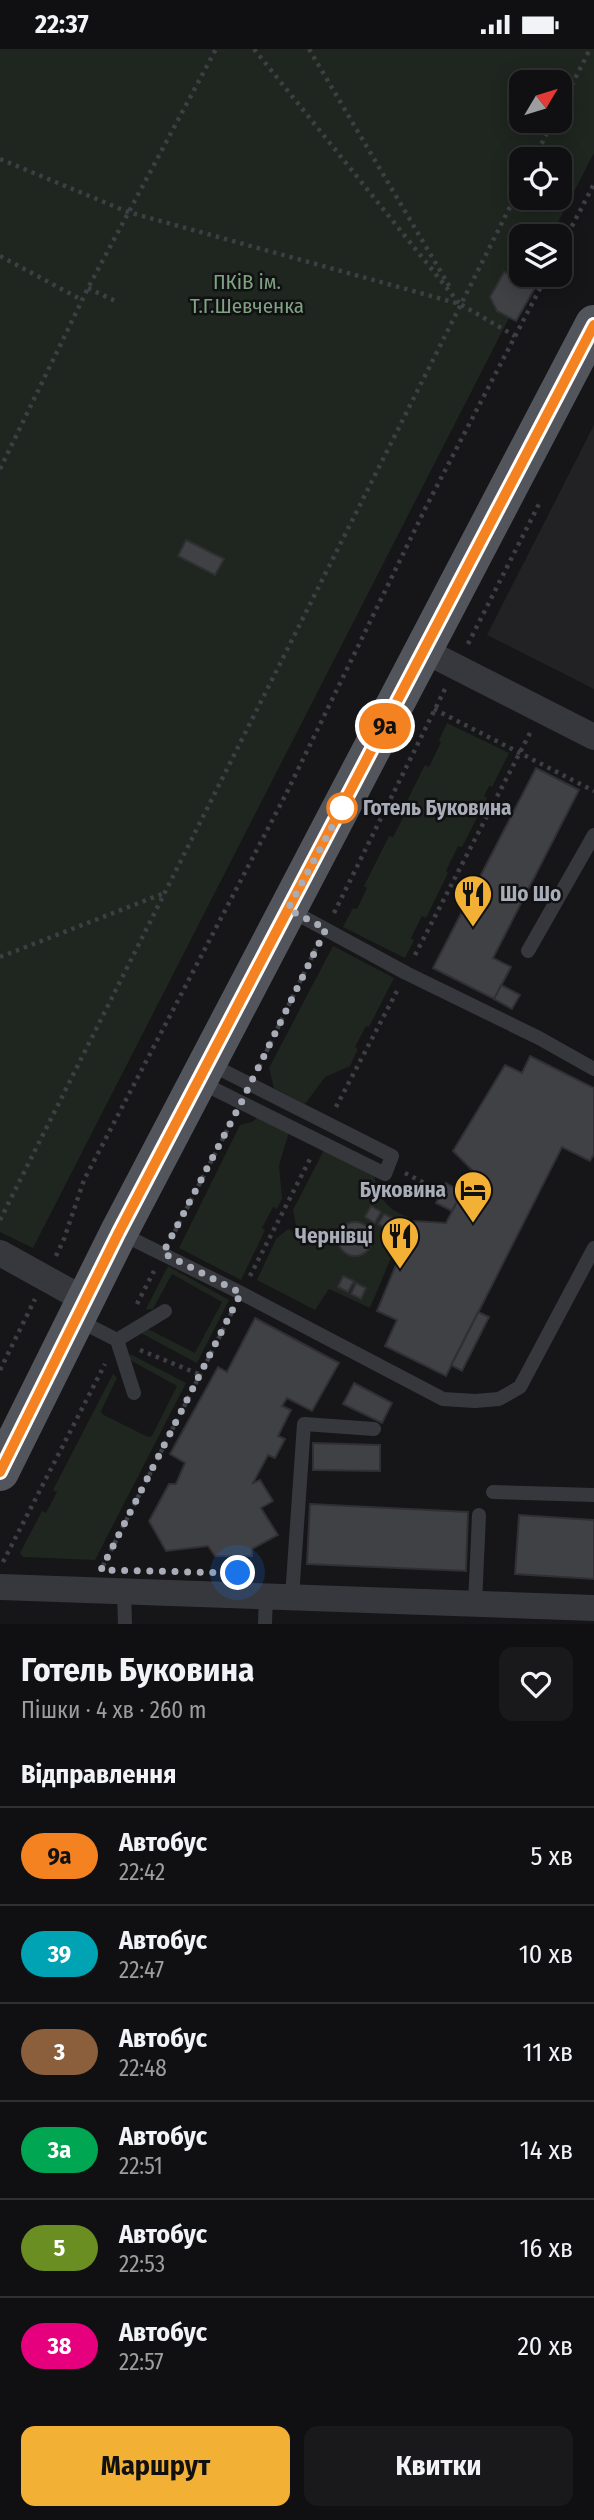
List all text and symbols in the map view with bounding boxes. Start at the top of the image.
text: 22:37 [35,9,89,40]
north arrow [509,70,572,133]
map controls [509,70,572,287]
button: locate [509,147,572,210]
button: layers [509,224,572,287]
park label: ПКіВ ім. Т.Г.Шевченка [190,269,304,319]
line badge: 9а [354,703,416,749]
text: 9а [373,712,397,740]
marker: Готель Буковина [327,793,357,823]
place label: Готель Буковина [363,795,512,821]
restaurant icon: Шо Шо [452,873,494,928]
place label: Шо Шо [500,881,561,907]
hotel icon: Буковина [452,1169,494,1224]
place label: Буковина [360,1177,446,1203]
restaurant icon: Чернівці [379,1215,421,1270]
place label: Чернівці [295,1223,373,1249]
your location [220,1555,255,1590]
button: heart [499,1647,573,1721]
text: Готель Буковина [21,1650,254,1690]
text: Пішки · 4 хв · 260 m [21,1696,206,1724]
text: Відправлення [21,1759,176,1790]
text: Автобус [119,1827,207,1858]
text: 5 хв [530,1841,573,1872]
text: 9а [47,1842,72,1870]
text: 22:42 [119,1858,165,1886]
text: Автобус [119,1925,207,1956]
text: 10 хв [519,1939,573,1970]
text: 39 [48,1940,71,1968]
text: 22:47 [119,1956,164,1984]
text: Автобус [119,2023,207,2054]
text: 11 хв [523,2037,573,2068]
text: 3 [54,2038,65,2066]
text: 22:48 [119,2054,167,2082]
text: Автобус [119,2121,207,2152]
text: 14 хв [520,2135,573,2166]
text: 3а [48,2136,71,2164]
text: 22:51 [119,2152,163,2180]
text: Автобус [119,2219,207,2250]
text: 16 хв [519,2233,573,2264]
text: 5 [54,2234,65,2262]
text: 22:53 [119,2250,165,2278]
text: Автобус [119,2317,207,2348]
text: 20 хв [517,2331,573,2362]
text: 38 [47,2332,72,2360]
text: 22:57 [119,2348,164,2376]
button: Маршрут [21,2426,290,2506]
button: Квитки [304,2426,573,2506]

